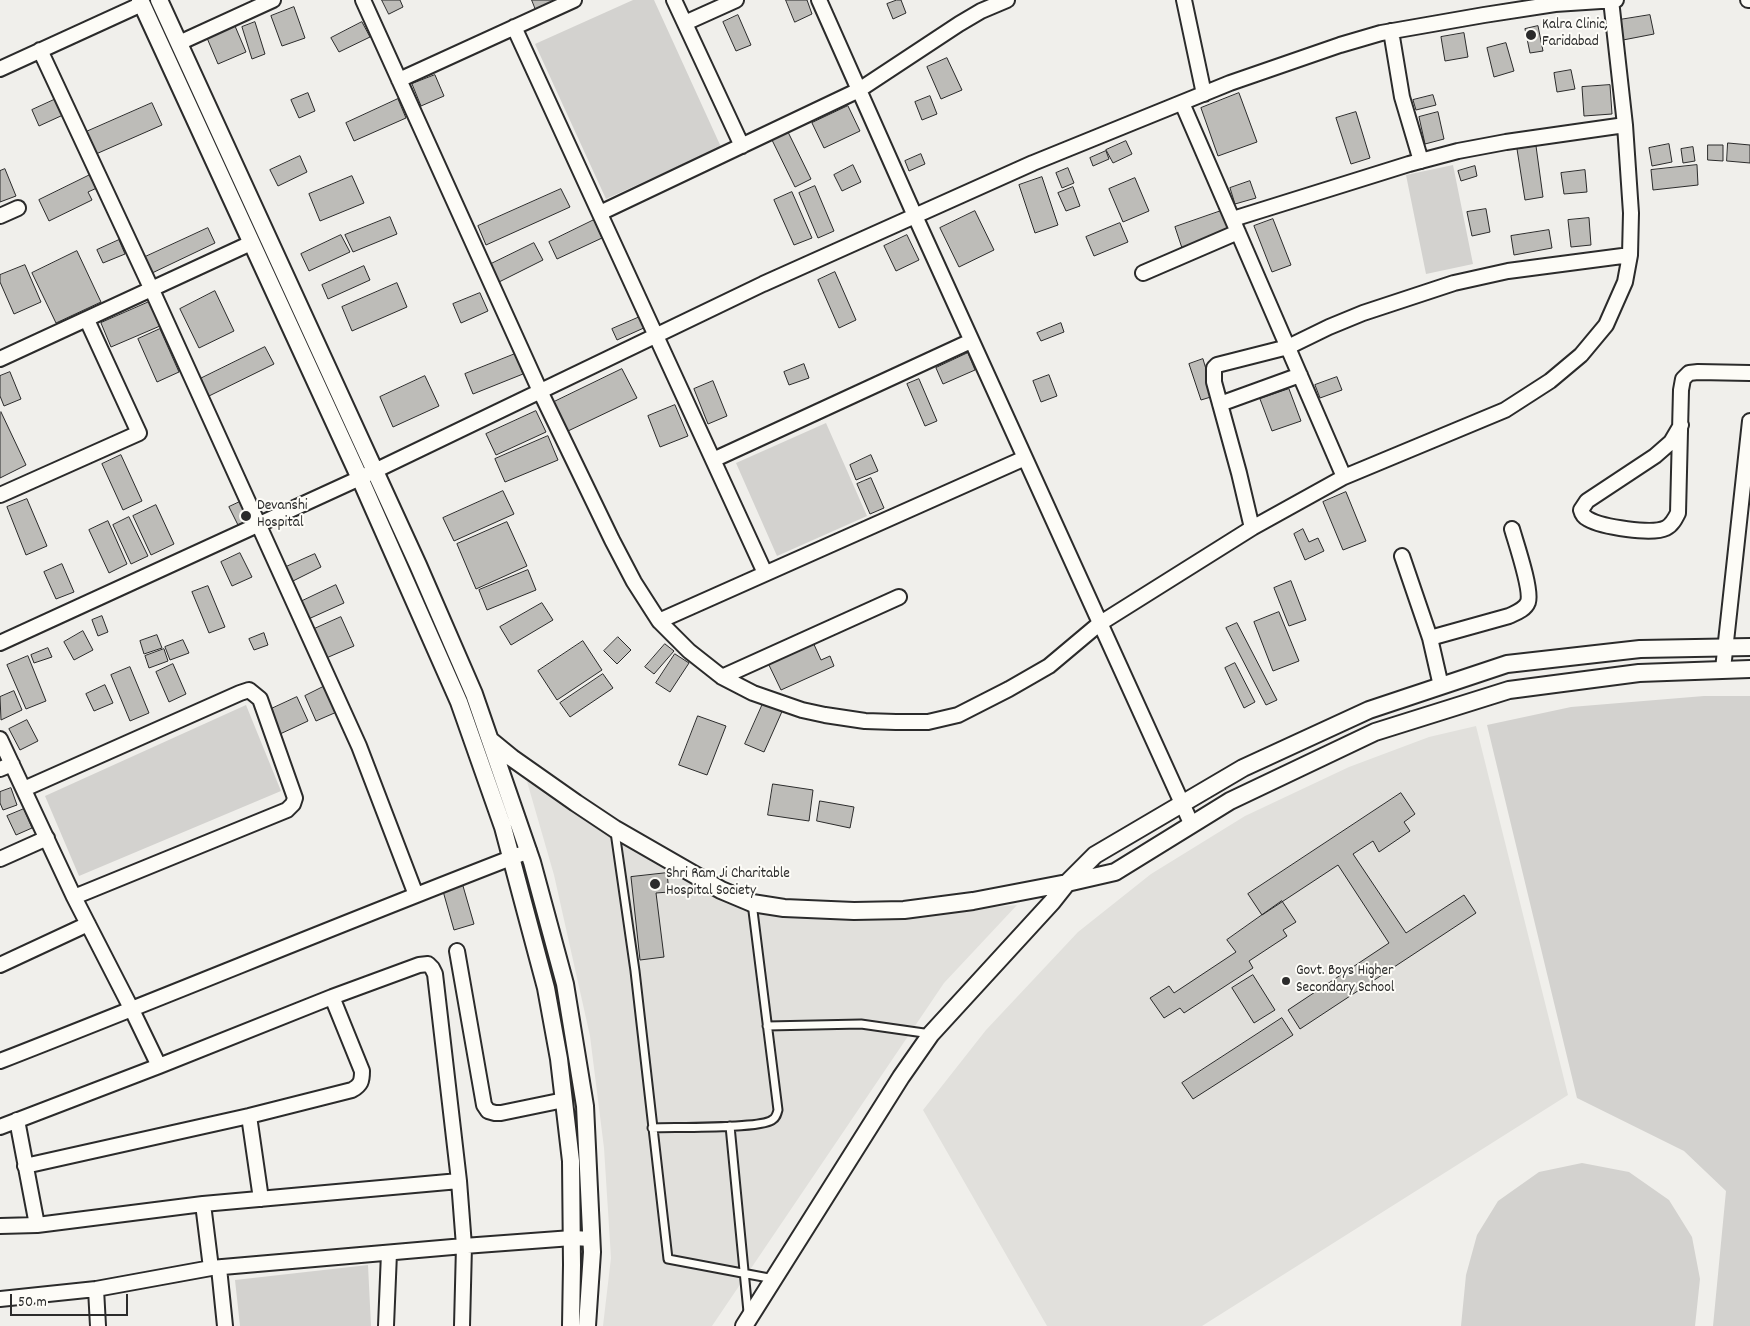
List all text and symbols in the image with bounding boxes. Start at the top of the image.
place label: Kalra Clinic, Faridabad [1542,17,1608,52]
marker: Kalra Clinic, Faridabad [1524,28,1538,42]
place label: Devanshi Hospital [257,498,307,533]
marker: Devanshi Hospital [239,509,253,523]
place label: Shri Ram Ji Charitable Hospital Society [666,866,790,901]
marker: Shri Ram Ji Charitable Hospital Society [648,877,662,891]
place label: Govt. Boys Higher Secondary School [1296,963,1394,998]
marker: Govt. Boys Higher Secondary School [1280,975,1292,987]
scale bar [12,1284,130,1316]
text: 50 m [18,1292,47,1314]

